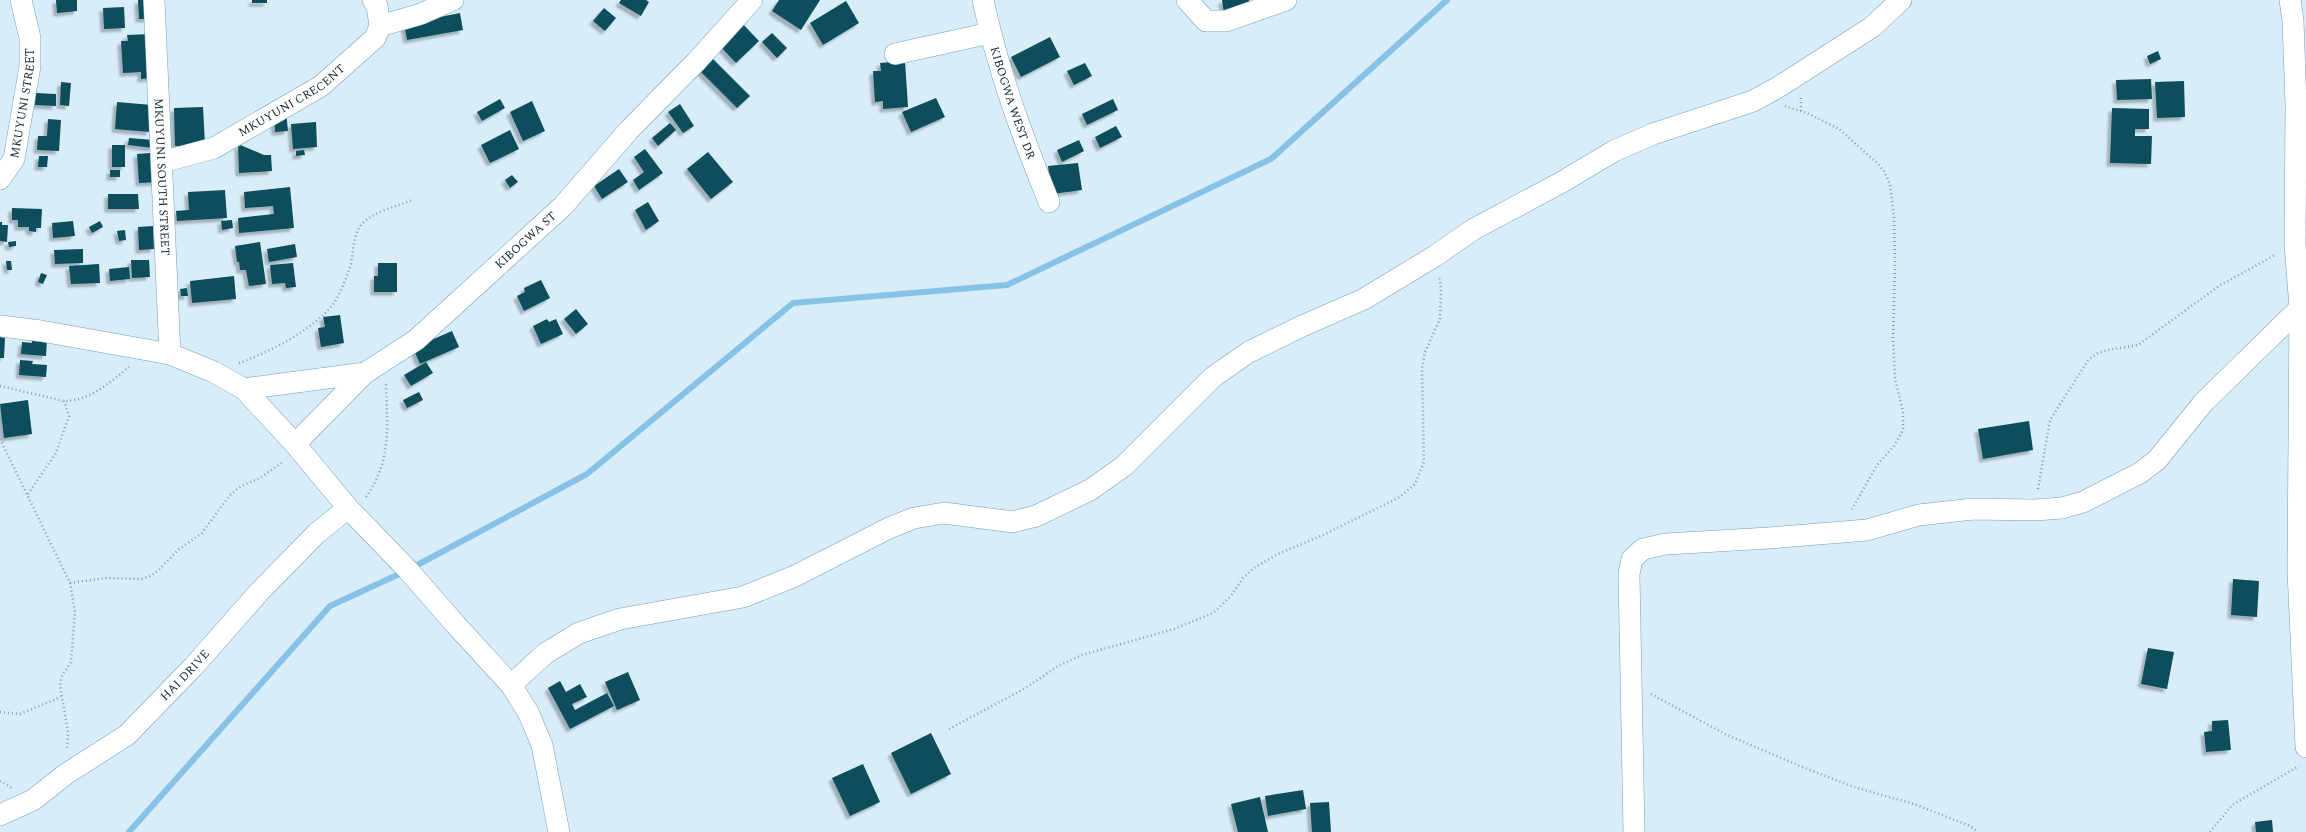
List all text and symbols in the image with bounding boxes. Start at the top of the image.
street label: KIBOGWA WEST DR [985,44,1040,162]
street label: MKUYUNI STREET [5,48,40,160]
street label: MKUYUNI CRECENT [235,60,350,142]
street label: MKUYUNI SOUTH STREET [148,98,175,256]
street label: KIBOGWA ST [491,207,561,274]
street label: HAI DRIVE [156,645,214,706]

